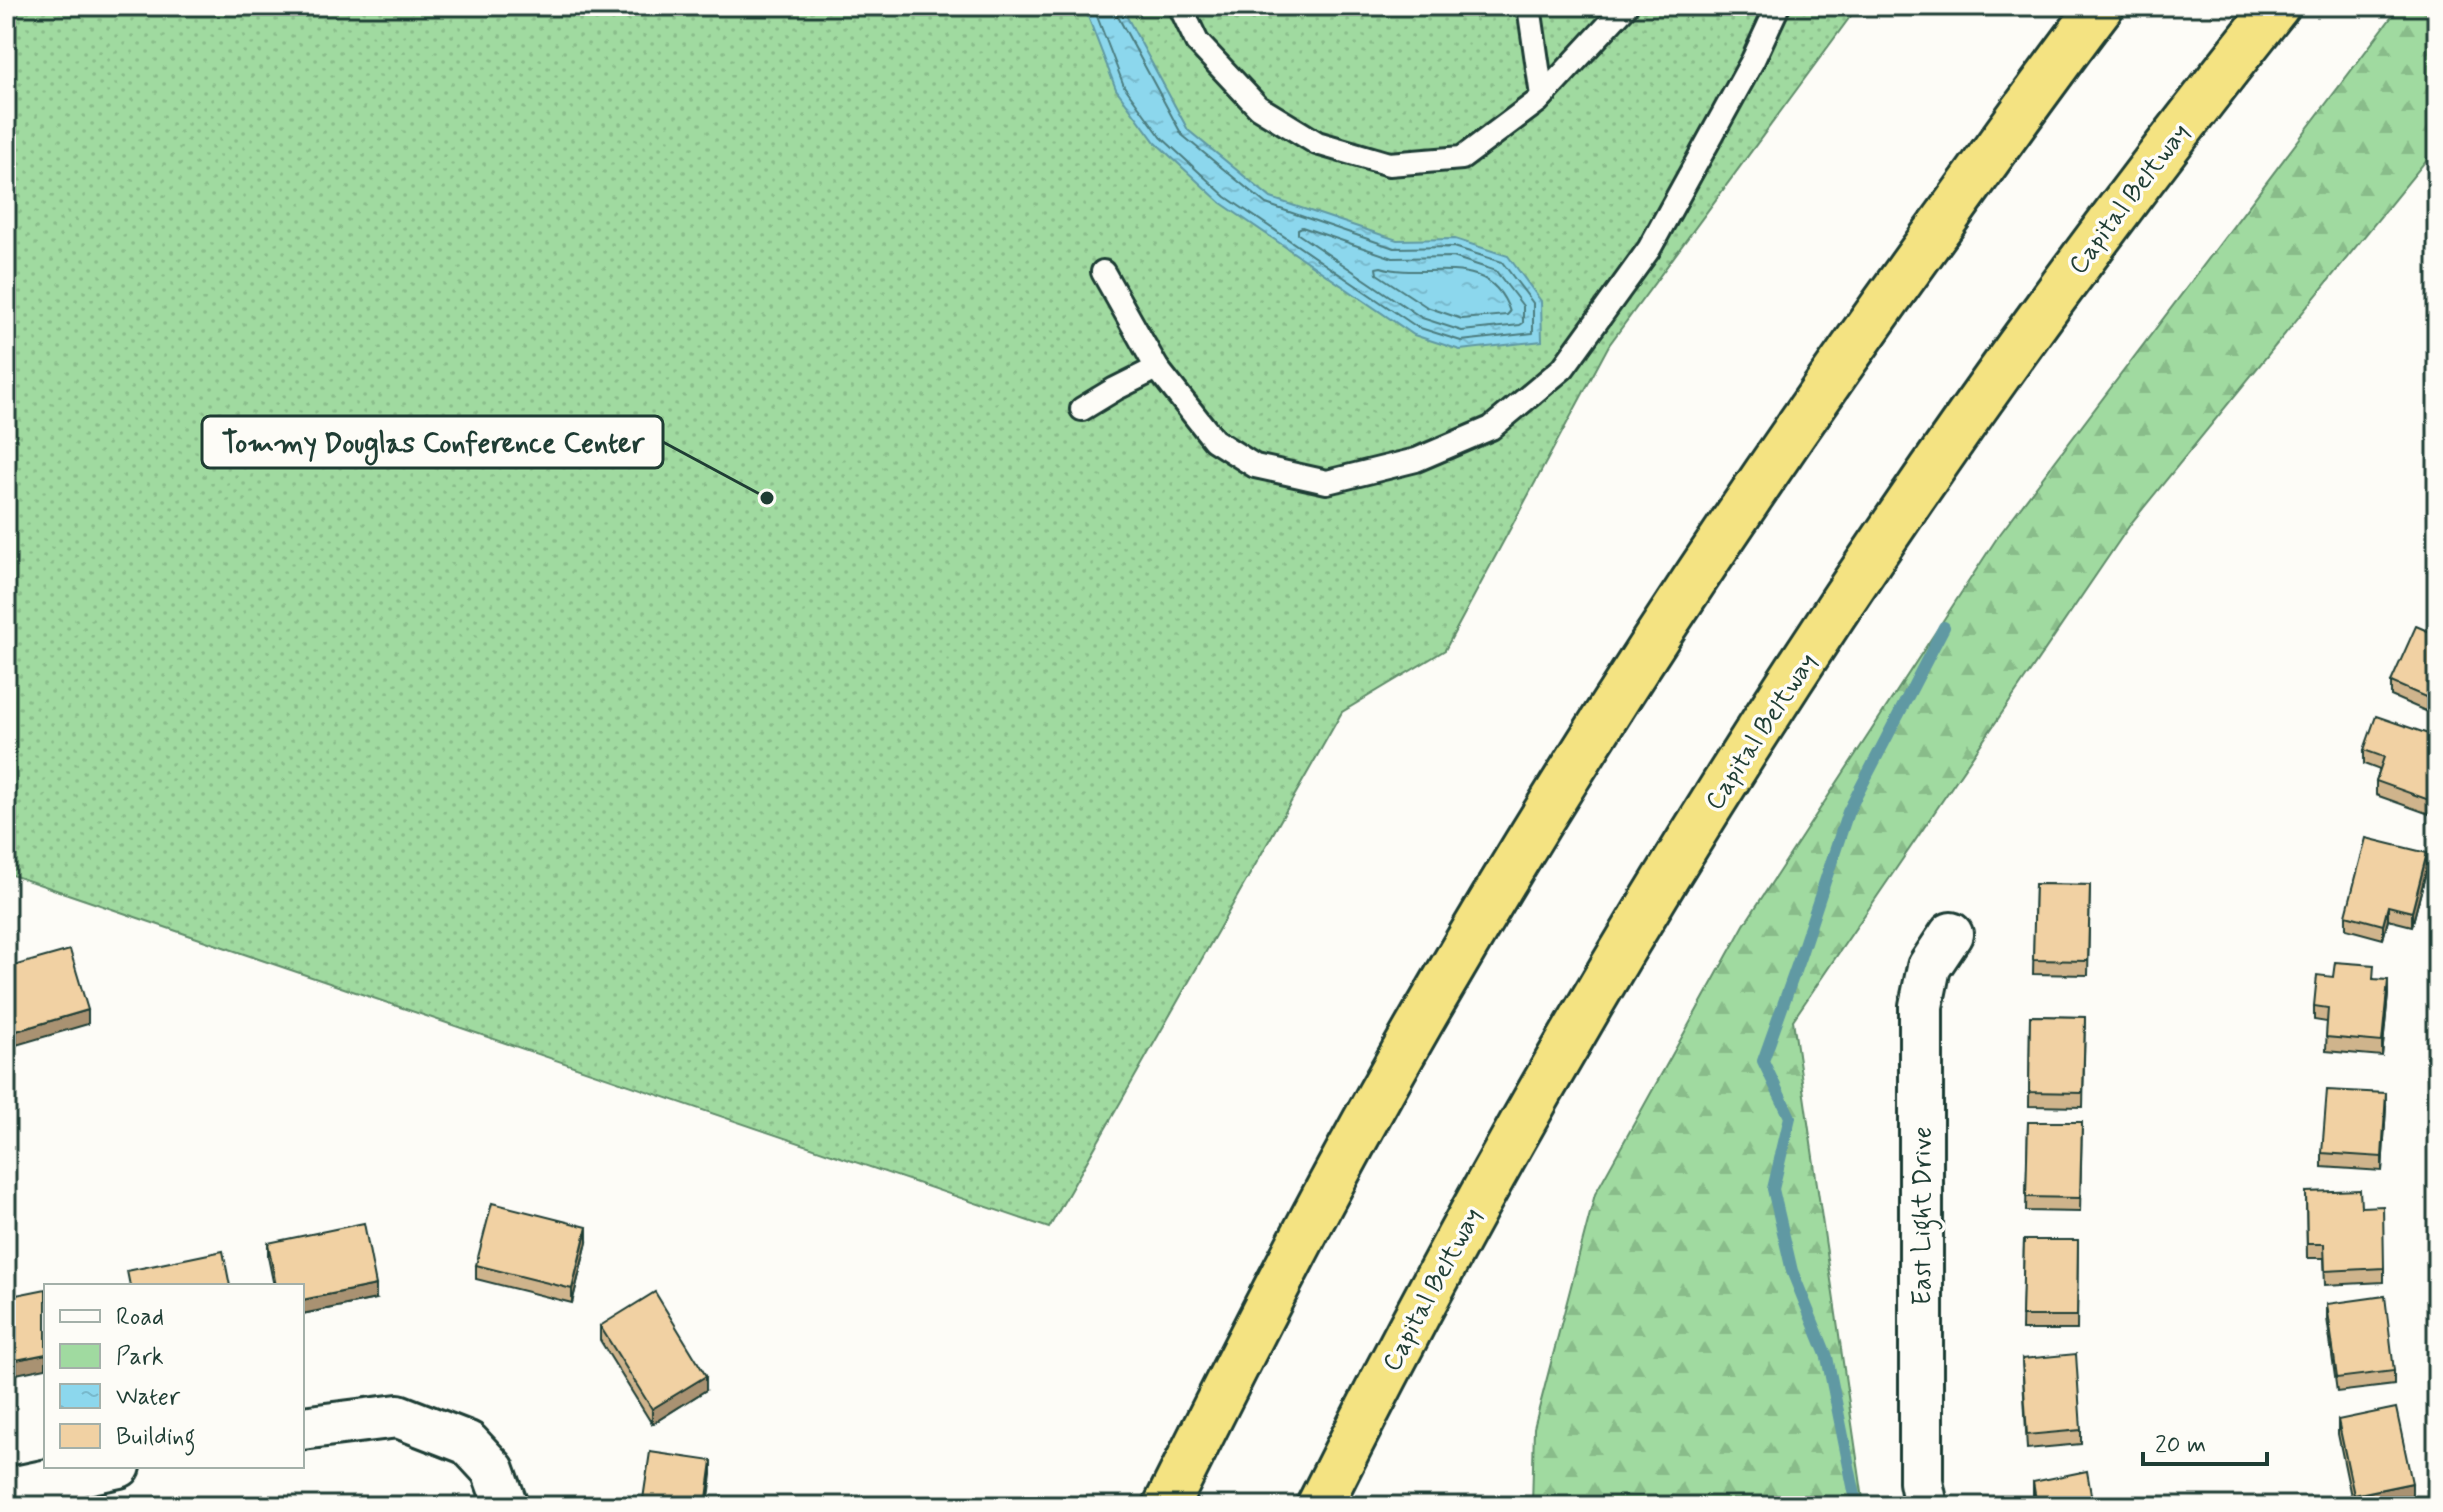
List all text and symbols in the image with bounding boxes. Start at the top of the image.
street label: Capital Beltway [2062,117,2198,282]
callout: Tommy Douglas Conference Center [202,416,663,468]
text: Tommy Douglas Conference Center [222,426,645,466]
street label: Capital Beltway [1698,647,1825,817]
street label: East Light Drive [1906,1127,1943,1305]
street label: Capital Beltway [1375,1202,1490,1378]
legend [44,1284,304,1468]
text: Road [116,1302,164,1333]
text: Park [116,1342,164,1373]
text: Water [116,1382,181,1413]
scale bar [2143,1416,2267,1466]
text: Building [116,1422,196,1456]
text: 20 m [2155,1430,2206,1461]

